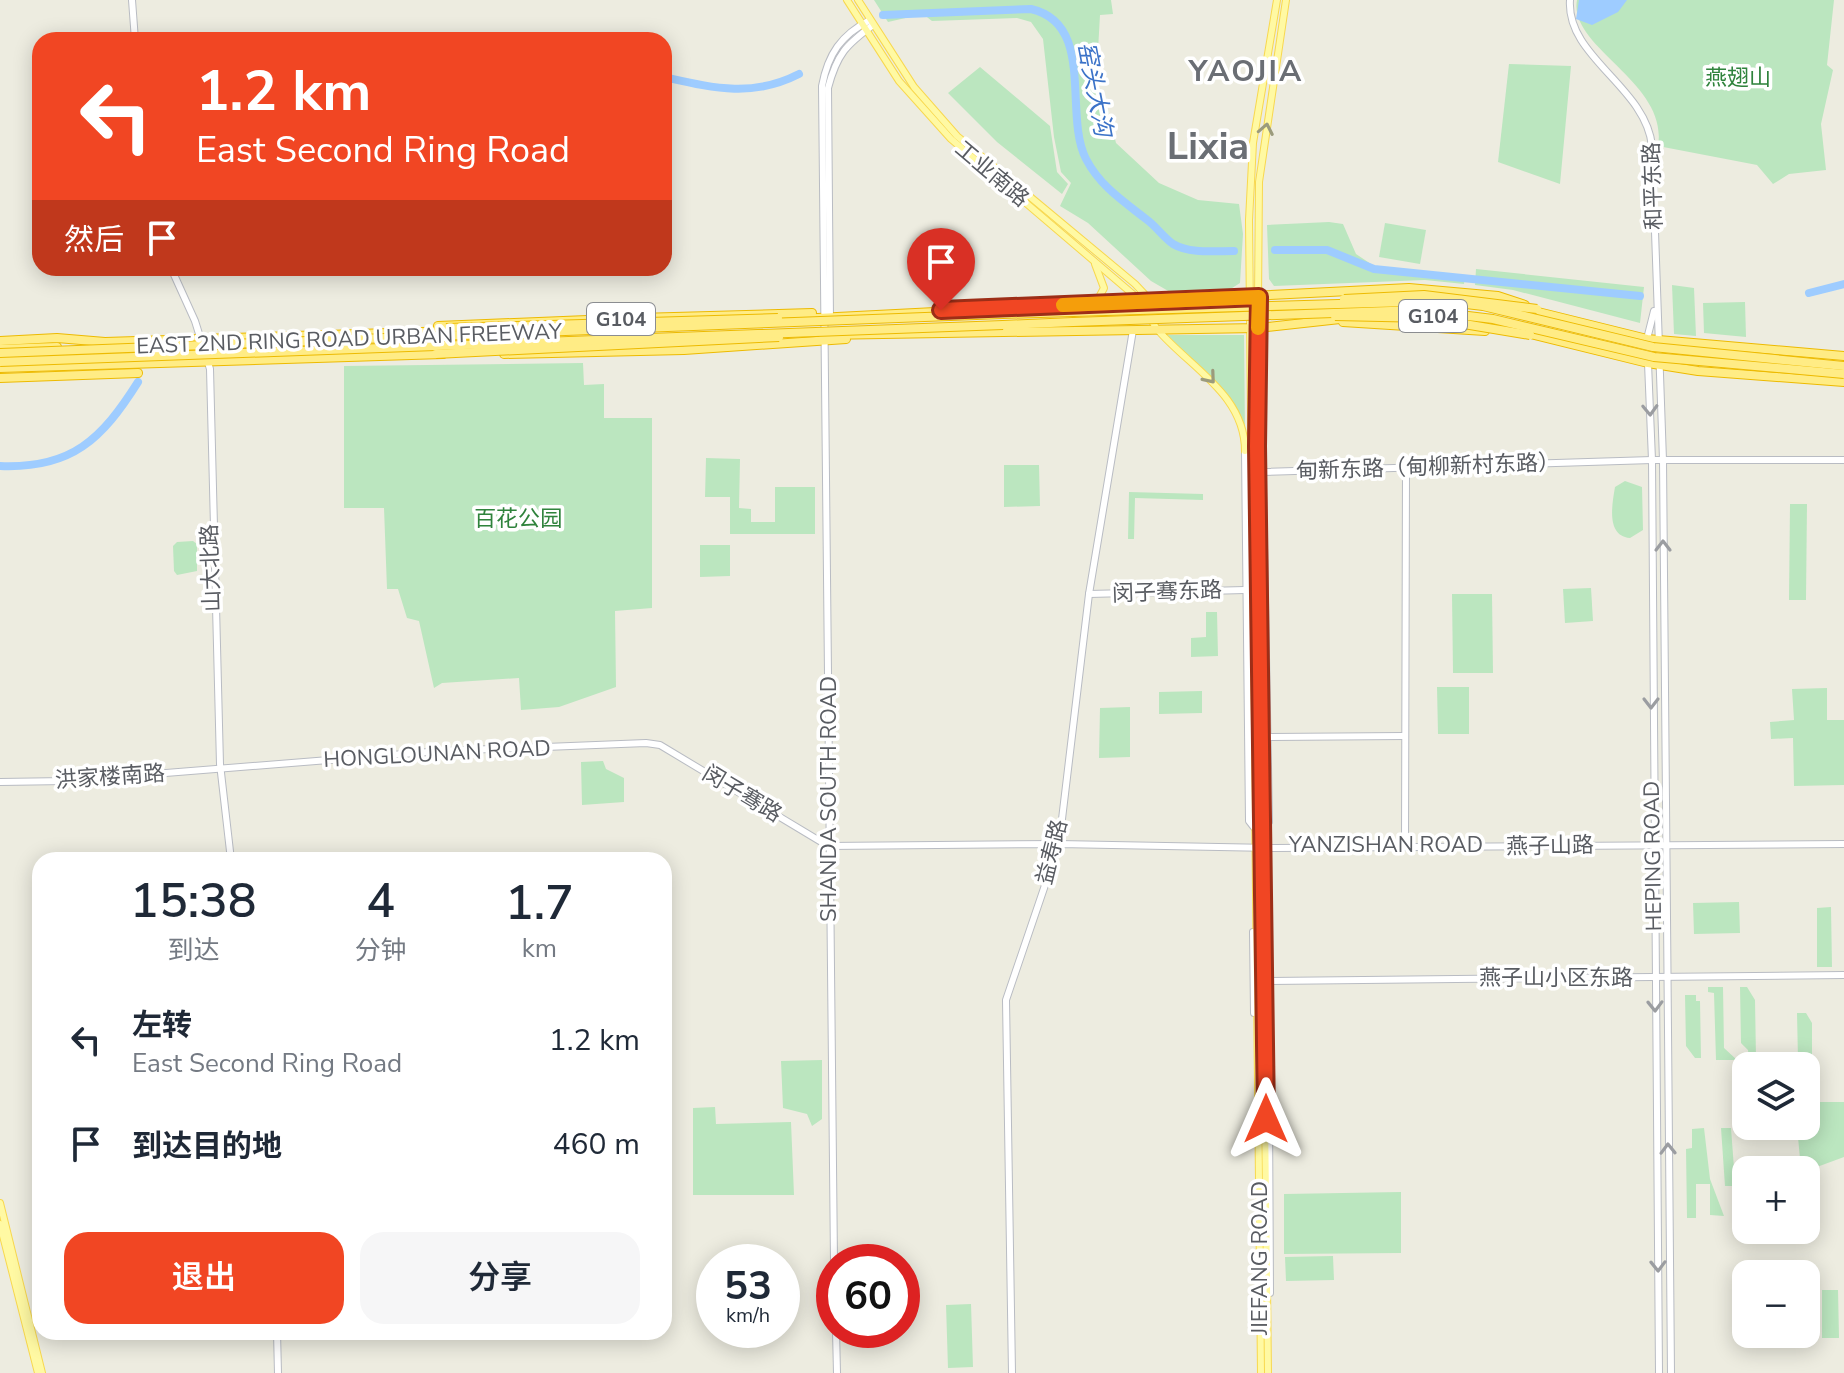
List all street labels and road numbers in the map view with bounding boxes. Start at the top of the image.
street label: 工业南路 [949,134,1035,214]
street label: 和平东路 [1636,141,1670,231]
road number: G104 [1399,300,1467,332]
road number: G104 [587,303,655,335]
street label: EAST 2ND RING ROAD URBAN FREEWAY [136,317,563,361]
street label: 甸新东路（甸柳新村东路） [1296,447,1560,487]
street label: 山大北路 [194,523,228,613]
street label: 闵子骞东路 [1112,575,1222,609]
street label: SHANDA SOUTH ROAD [814,676,844,922]
street label: HONGLOUNAN ROAD [323,733,551,775]
street label: 洪家楼南路 [54,758,166,796]
street label: 闵子骞路 [697,758,787,830]
street label: HEPING ROAD [1637,780,1669,932]
street label: 益寿路 [1029,816,1075,888]
street label: YANZISHAN ROAD [1288,830,1483,860]
street label: 燕子山路 [1506,830,1594,862]
street label: 燕子山小区东路 [1479,963,1633,993]
street label: JIEFANG ROAD [1245,1181,1275,1336]

